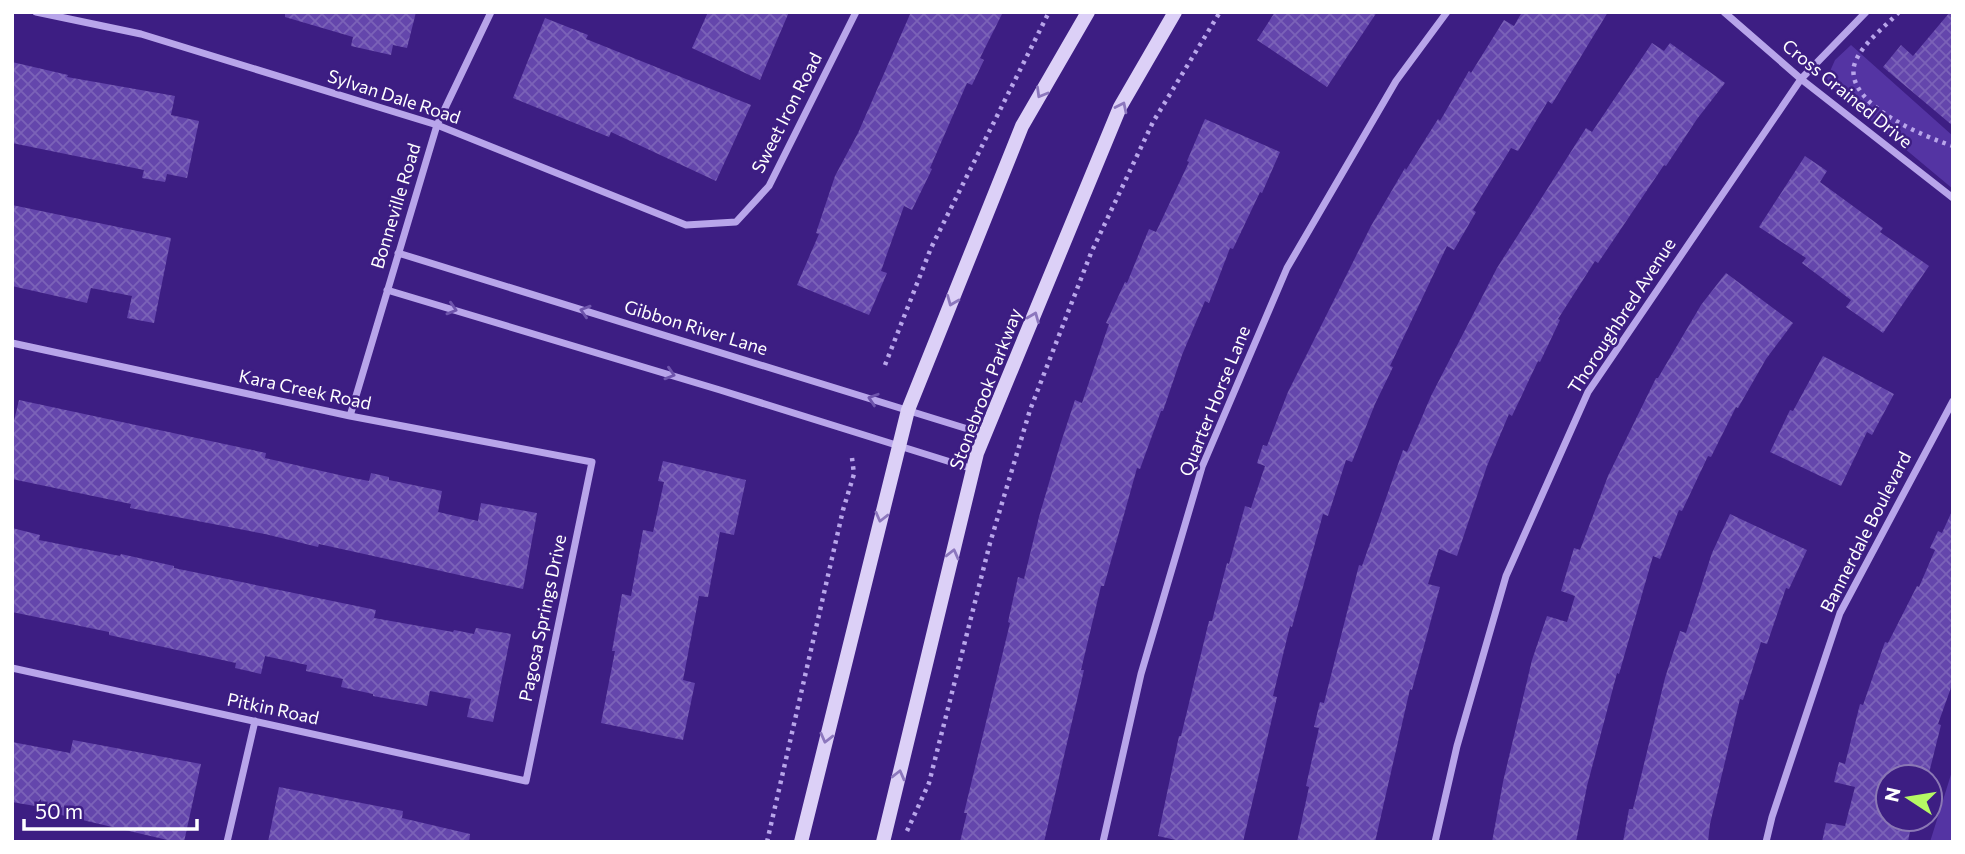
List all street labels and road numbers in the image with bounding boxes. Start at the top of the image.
street label: Cross Grained Drive [1778,34,1917,152]
street label: Sweet Iron Road [746,49,826,177]
street label: Sylvan Dale Road [325,64,464,128]
street label: Bonneville Road [365,140,425,271]
street label: Thoroughbred Avenue [1563,233,1680,397]
street label: Gibbon River Lane [622,295,771,359]
street label: Stonebrook Parkway [944,305,1026,472]
street label: Quarter Horse Lane [1174,322,1254,479]
street label: Kara Creek Road [237,364,373,414]
street label: Bannerdale Boulevard [1815,448,1915,616]
street label: Pagosa Springs Drive [514,532,570,703]
street label: Pitkin Road [225,688,321,728]

